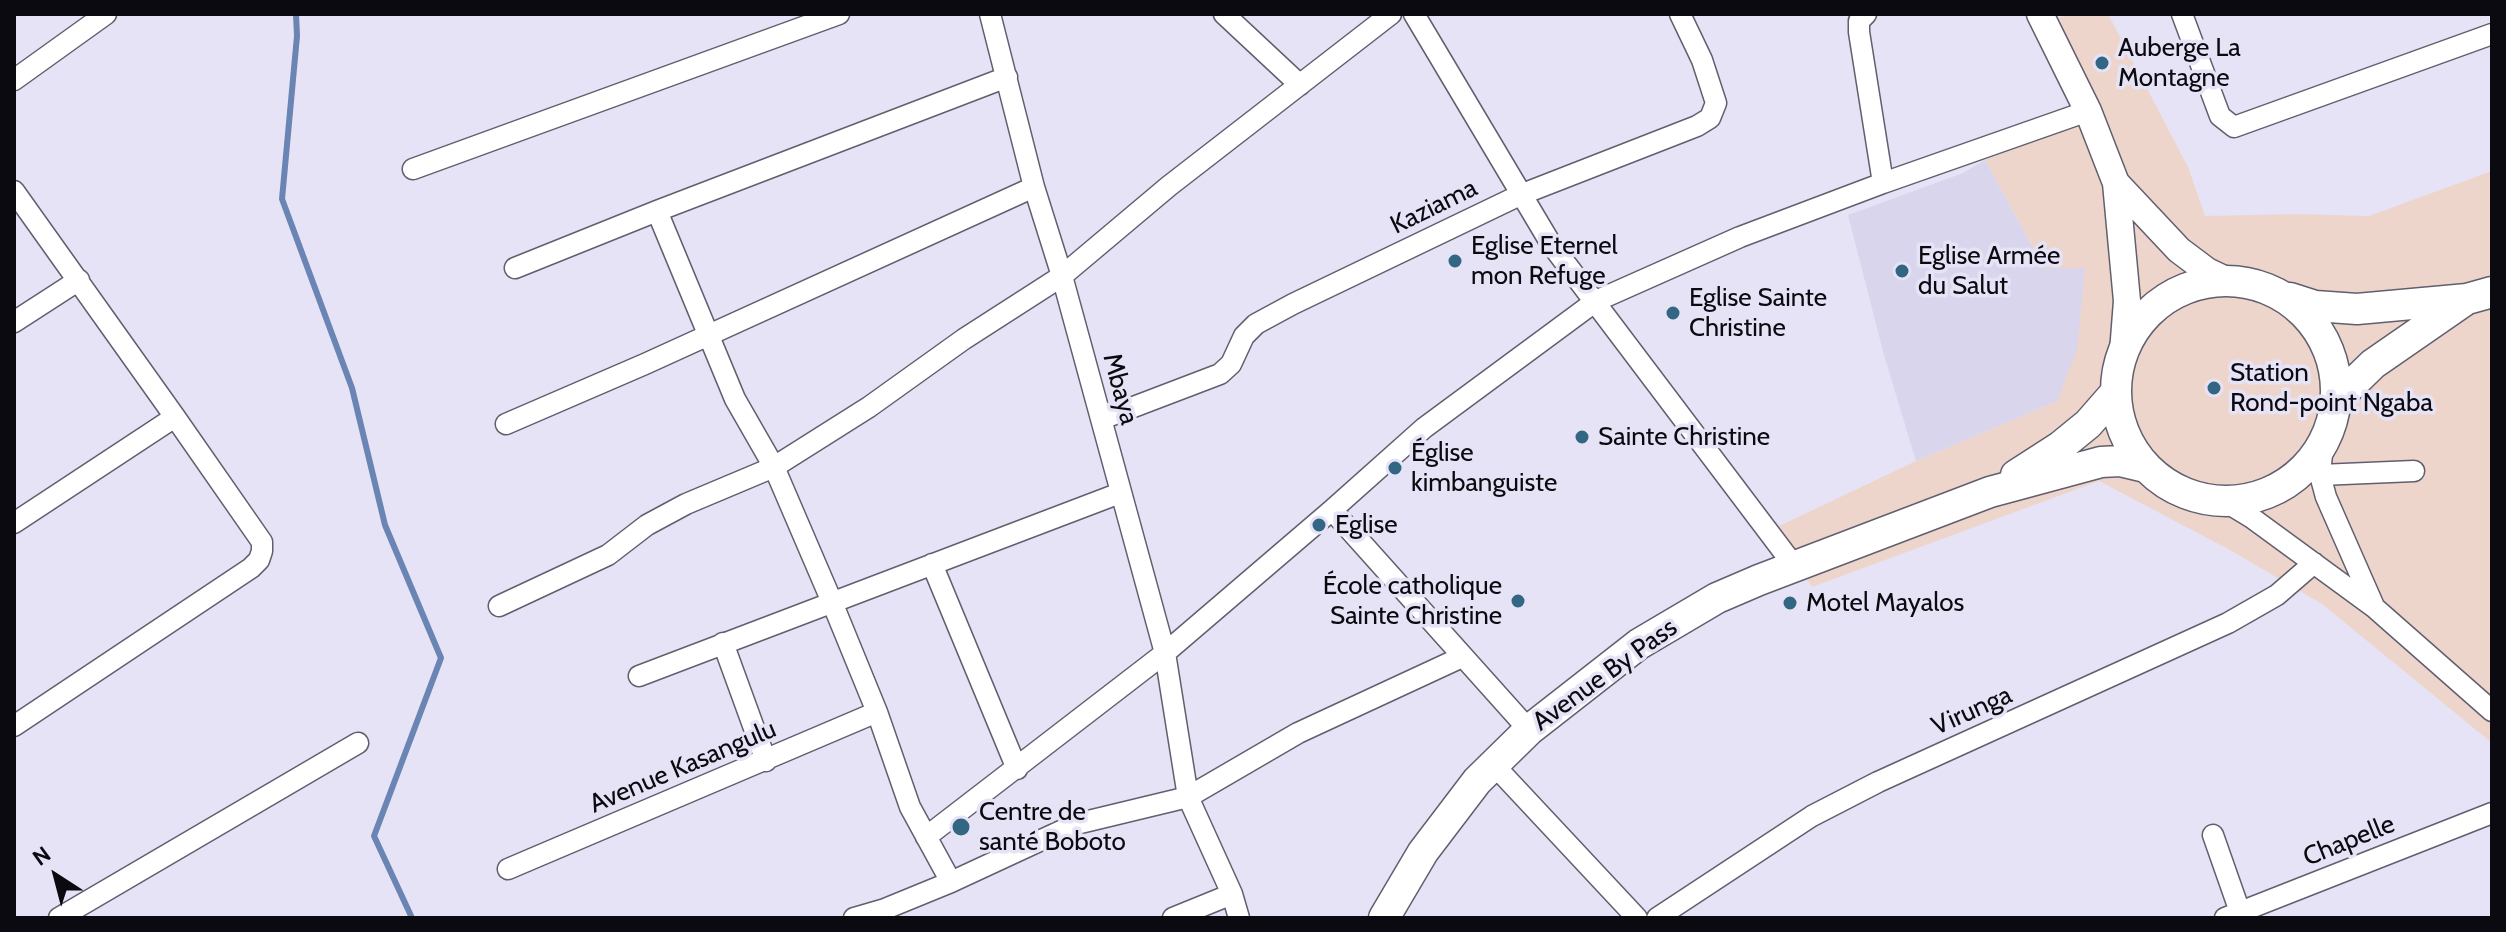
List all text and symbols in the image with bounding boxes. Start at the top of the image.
place label: Auberge La Montagne [2118,32,2241,94]
marker: Auberge La Montagne [2093,54,2111,72]
street label: Kaziama [1385,173,1483,241]
place label: Eglise Eternel mon Refuge [1471,230,1618,292]
place label: Eglise Armée du Salut [1918,240,2060,302]
marker: Eglise Eternel mon Refuge [1446,252,1464,270]
marker: Eglise Armée du Salut [1893,262,1911,280]
place label: Eglise Sainte Christine [1689,282,1827,344]
marker: Eglise Sainte Christine [1664,304,1682,322]
street label: Mbaya [1096,350,1144,428]
place label: Station Rond-point Ngaba [2230,357,2433,418]
marker: Station Rond-point Ngaba [2205,379,2223,397]
place label: Sainte Christine [1598,421,1770,453]
marker: Sainte Christine [1573,428,1591,446]
place label: Église kimbanguiste [1411,437,1557,498]
marker: Église kimbanguiste [1386,459,1404,477]
place label: Eglise [1335,509,1398,541]
marker: Eglise [1310,516,1328,534]
place label: École catholique Sainte Christine [1323,570,1502,632]
place label: Motel Mayalos [1806,587,1964,619]
marker: École catholique Sainte Christine [1509,592,1527,610]
marker: Motel Mayalos [1781,594,1799,612]
street label: Avenue By Pass [1527,612,1683,738]
street label: Virunga [1927,680,2017,742]
street label: Avenue Kasangulu [585,714,781,820]
place label: Centre de santé Boboto [979,796,1126,858]
street label: Chapelle [2299,809,2399,873]
marker: Centre de santé Boboto [950,816,972,838]
north arrow [16,836,96,916]
text: N [27,841,56,872]

